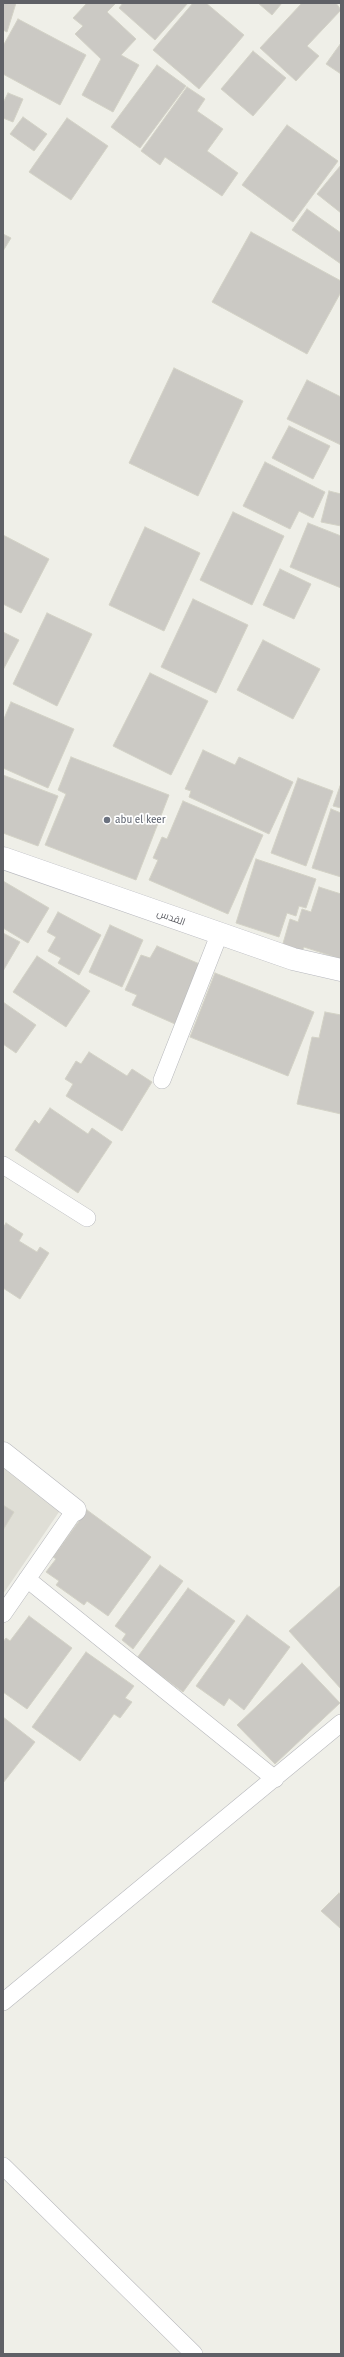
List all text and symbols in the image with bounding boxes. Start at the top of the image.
place label: abu el keer [115,814,166,826]
marker: abu el keer [102,815,112,825]
street label: القدس [155,907,187,929]

